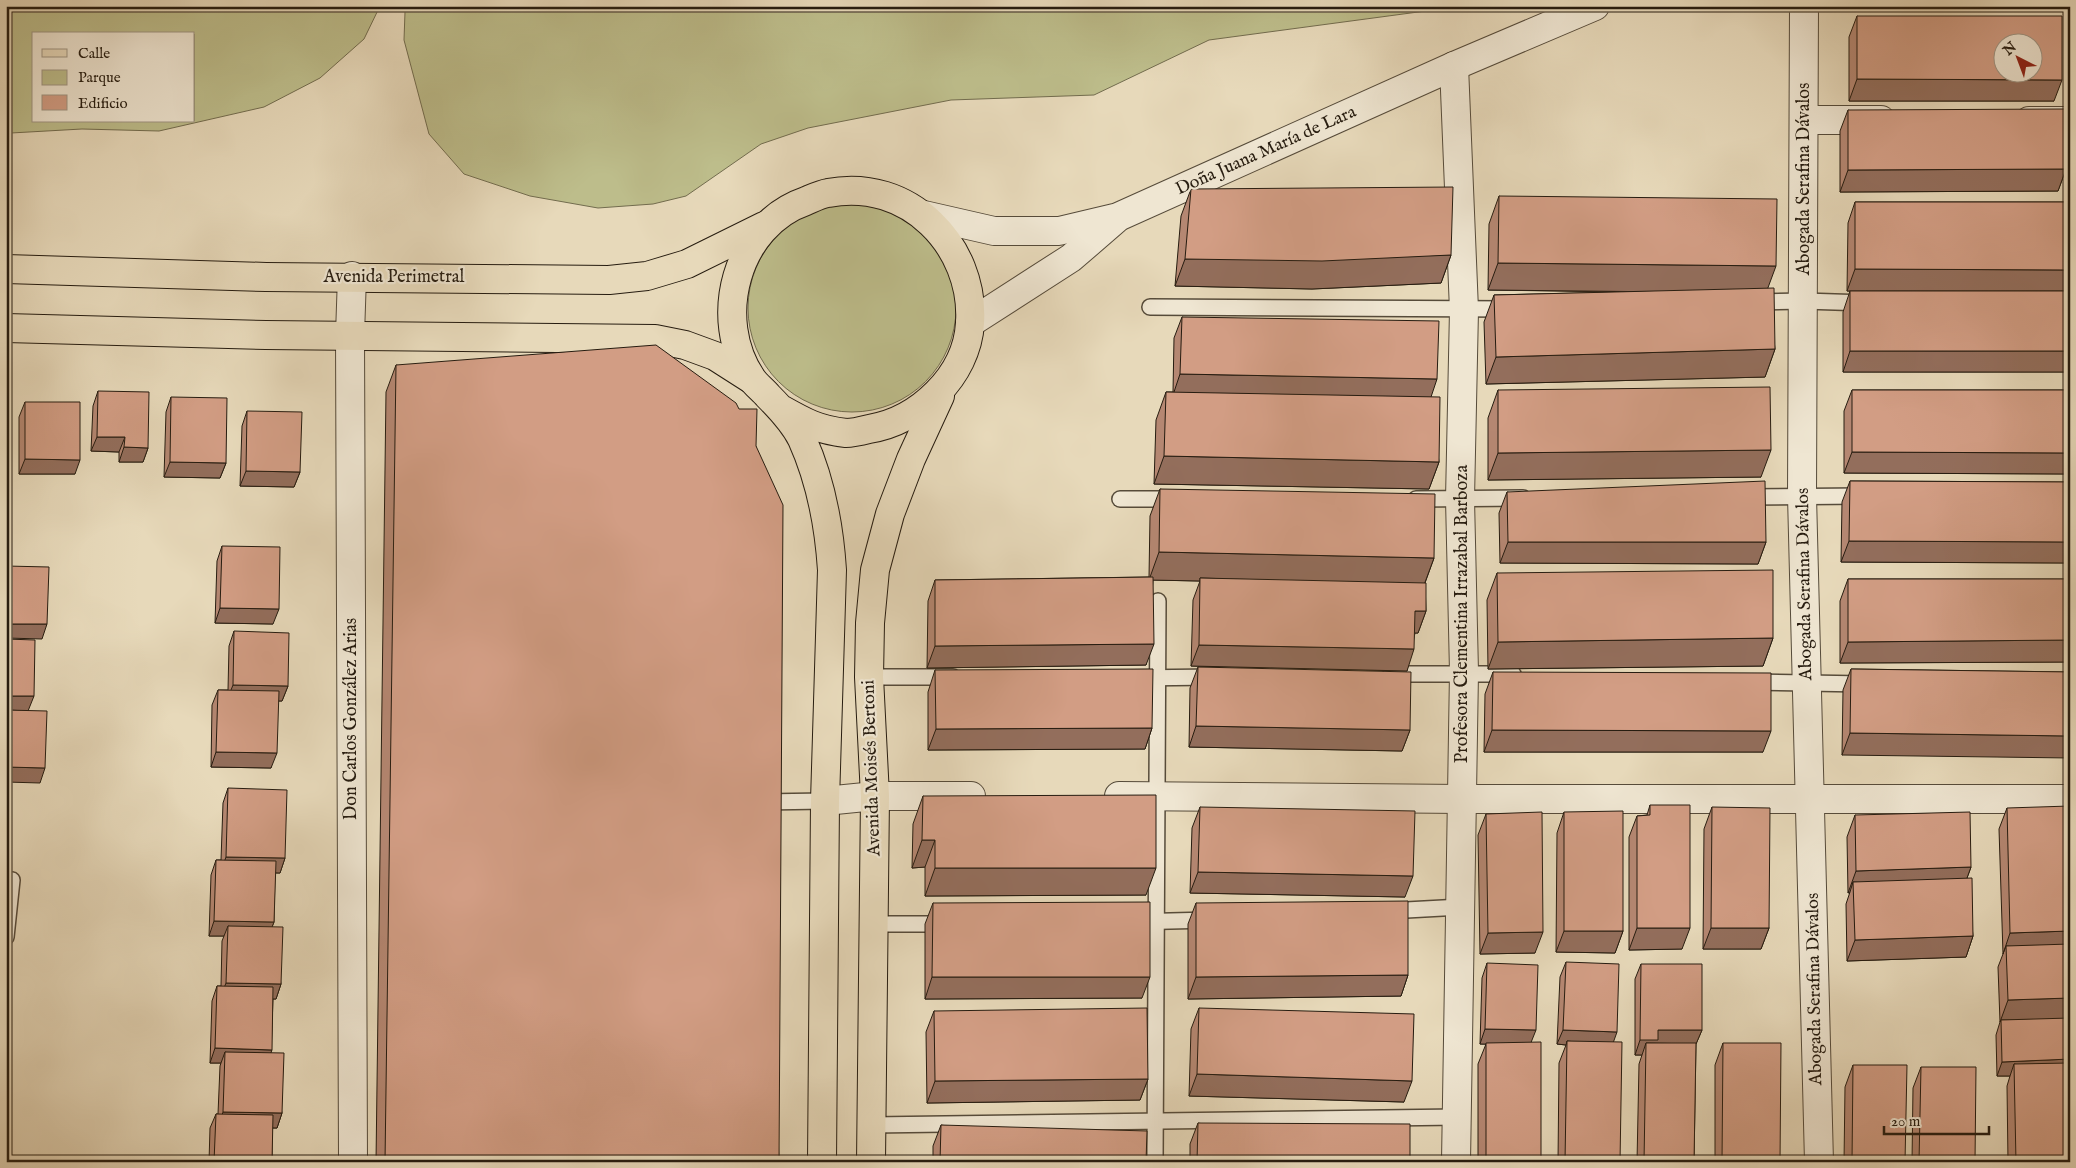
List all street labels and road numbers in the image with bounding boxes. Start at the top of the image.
street label: Abogada Serafina Dávalos [1793,83,1816,276]
street label: Doña Juana María de Lara [1172,101,1360,201]
street label: Avenida Perimetral [322,266,465,289]
street label: Profesora Clementina Irrazabal Barboza [1451,465,1474,763]
street label: Abogada Serafina Dávalos [1792,488,1818,681]
street label: Don Carlos González Arias [340,618,363,820]
street label: Avenida Moisés Bertoni [857,679,887,858]
street label: Abogada Serafina Dávalos [1802,893,1828,1086]

